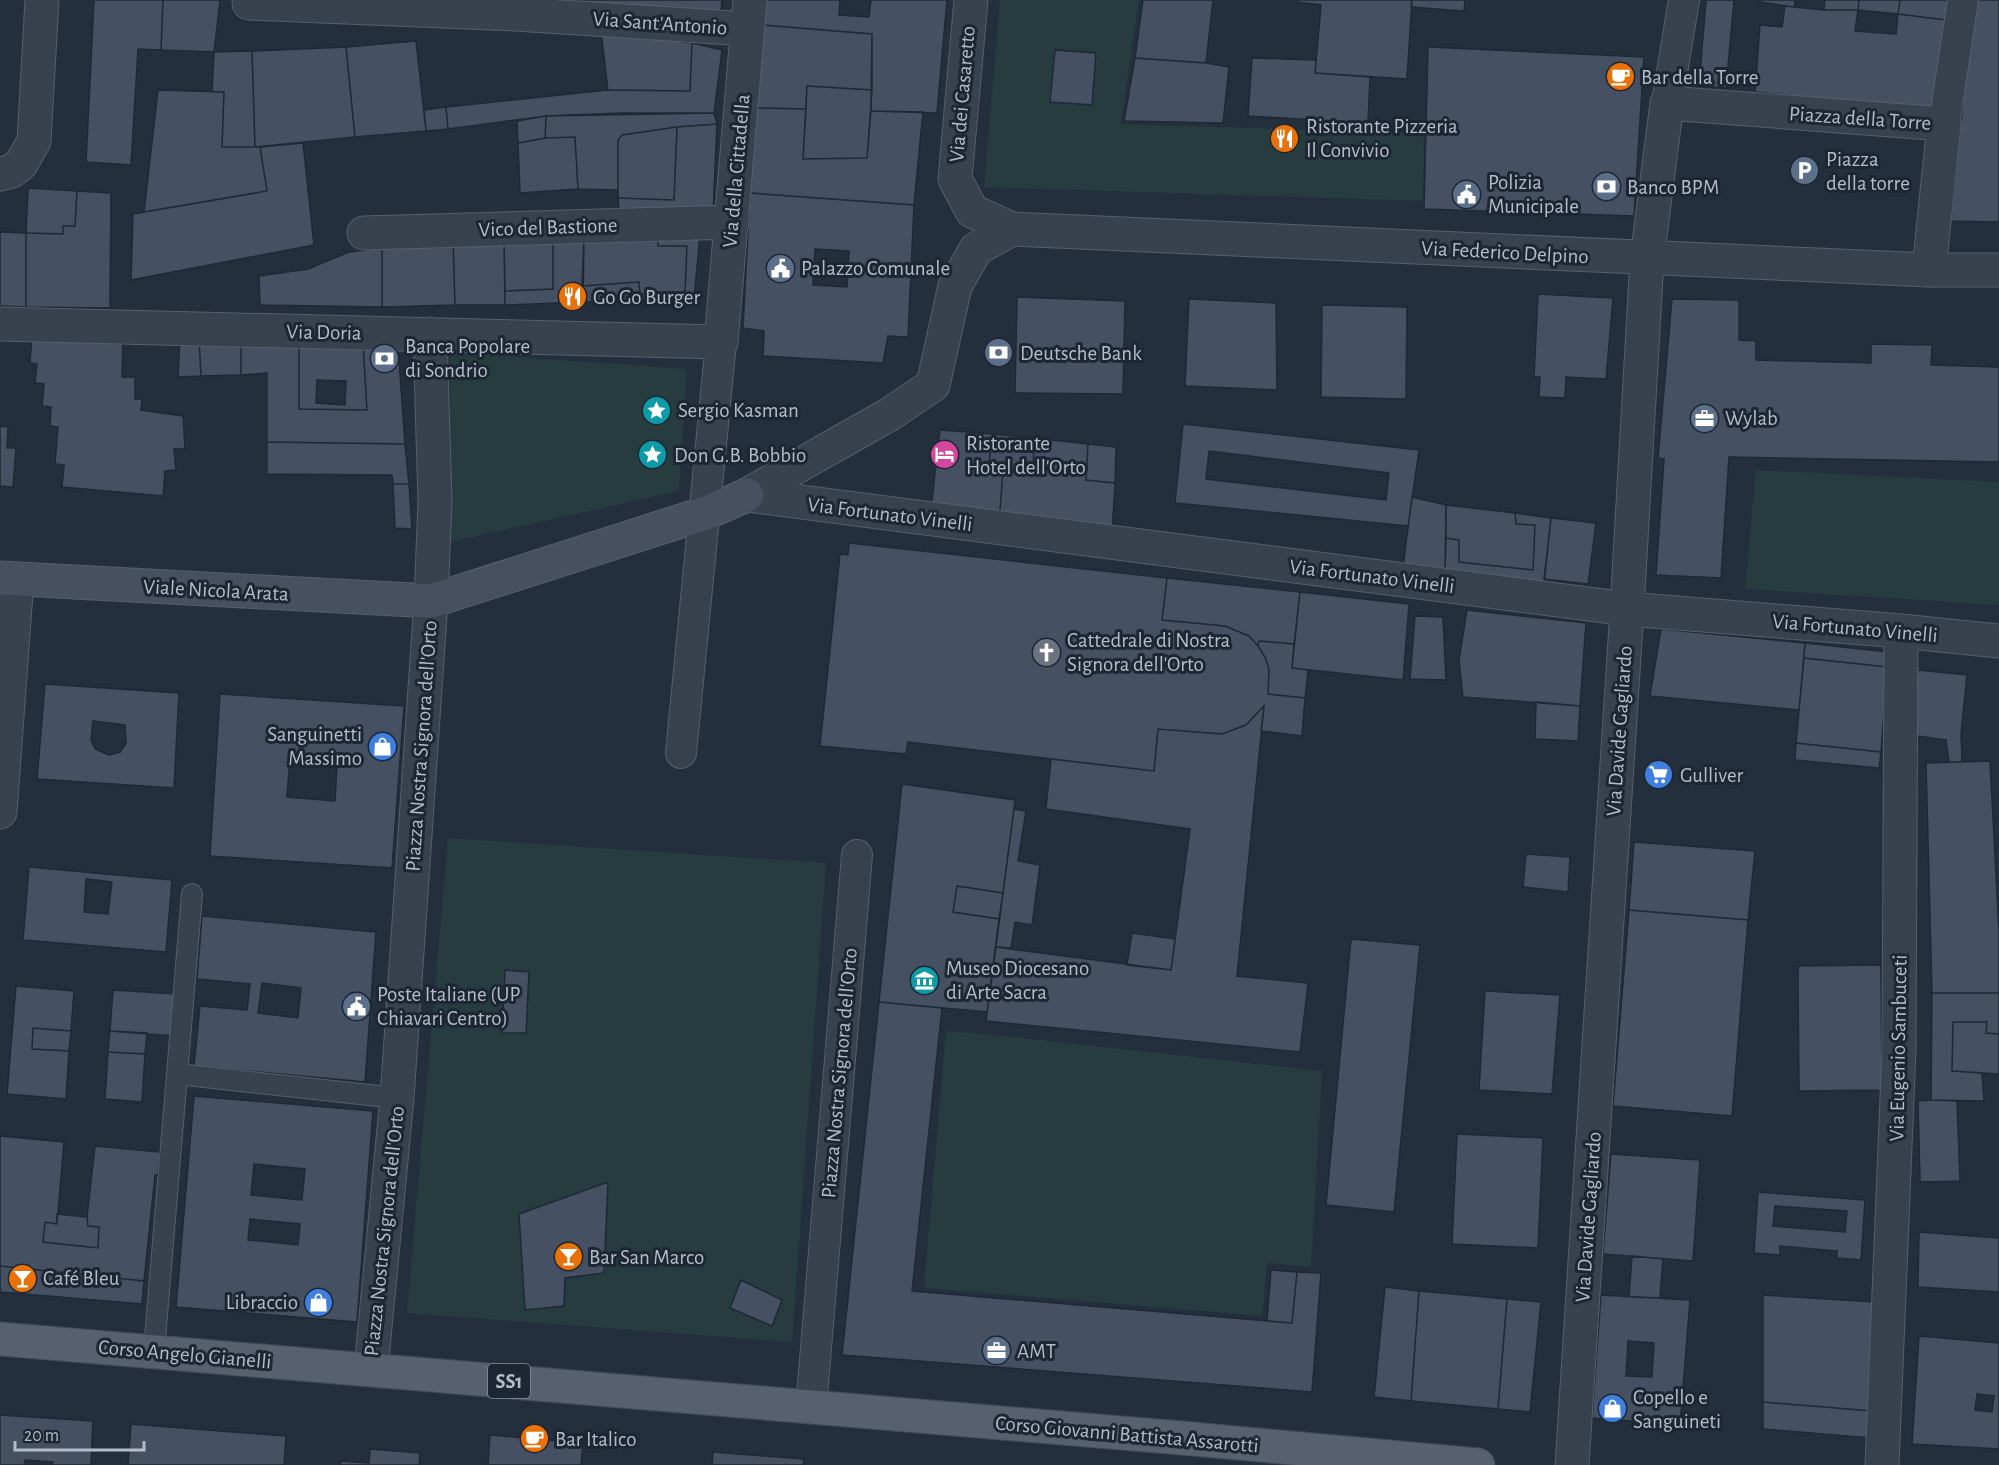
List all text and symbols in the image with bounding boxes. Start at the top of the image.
street label: Via Sant'Antonio [592,8,728,39]
street label: Via dei Casaretto [946,25,979,163]
cafe icon: Bar della Torre [1604,61,1636,93]
place label: Bar della Torre [1641,67,1758,88]
street label: Via della Cittadella [719,93,754,249]
street label: Piazza della Torre [1788,103,1932,134]
place label: Ristorante Pizzeria Il Convivio [1306,116,1458,161]
restaurant icon: Ristorante Pizzeria Il Convivio [1269,122,1301,154]
place label: Piazza della torre [1826,149,1910,194]
parking icon: Piazza della torre [1789,155,1821,187]
bank icon: Banco BPM [1590,171,1622,203]
place label: Polizia Municipale [1488,172,1579,217]
place label: Banco BPM [1627,177,1719,198]
public building icon: Polizia Municipale [1451,178,1483,210]
street label: Vico del Bastione [478,215,618,240]
street label: Via Federico Delpino [1421,238,1589,267]
public building icon: Palazzo Comunale [764,252,796,284]
place label: Palazzo Comunale [801,258,950,279]
restaurant icon: Go Go Burger [556,281,588,313]
place label: Go Go Burger [593,287,700,308]
street label: Via Doria [286,321,362,344]
place label: Banca Popolare di Sondrio [405,336,530,381]
bank icon: Deutsche Bank [983,337,1015,369]
bank icon: Banca Popolare di Sondrio [368,342,400,374]
place label: Deutsche Bank [1020,343,1142,364]
place icon: Sergio Kasman [641,394,673,426]
place label: Sergio Kasman [678,400,799,421]
office icon: Wylab [1688,402,1720,434]
place label: Wylab [1725,408,1778,429]
place label: Ristorante Hotel dell'Orto [966,433,1086,478]
place icon: Don G.B. Bobbio [637,439,669,471]
hotel icon: Ristorante Hotel dell'Orto [929,439,961,471]
place label: Don G.B. Bobbio [674,445,806,466]
street label: Via Fortunato Vinelli [806,494,974,535]
street label: Via Fortunato Vinelli [1288,556,1456,597]
street label: Viale Nicola Arata [143,576,290,605]
street label: Via Fortunato Vinelli [1771,611,1939,646]
street label: Piazza Nostra Signora dell'Orto [402,620,441,872]
place label: Cattedrale di Nostra Signora dell'Orto [1067,630,1231,675]
church icon: Cattedrale di Nostra Signora dell'Orto [1030,636,1062,668]
street label: Via Davide Gagliardo [1603,645,1636,817]
place label: Sanguinetti Massimo [267,724,362,769]
shop icon: Sanguinetti Massimo [367,730,399,762]
supermarket icon: Gulliver [1643,759,1675,791]
place label: Gulliver [1680,765,1744,786]
street label: Piazza Nostra Signora dell'Orto [818,947,861,1199]
street label: Via Eugenio Sambuceti [1886,954,1911,1142]
place label: Museo Diocesano di Arte Sacra [946,958,1089,1003]
museum icon: Museo Diocesano di Arte Sacra [909,964,941,996]
place label: Poste Italiane (UP Chiavari Centro) [377,984,520,1029]
public building icon: Poste Italiane (UP Chiavari Centro) [340,990,372,1022]
street label: Piazza Nostra Signora dell'Orto [361,1105,408,1357]
street label: Via Davide Gagliardo [1572,1131,1605,1303]
bar icon: Bar San Marco [552,1241,584,1273]
place label: Bar San Marco [589,1247,704,1268]
bar icon: Café Bleu [6,1262,38,1294]
place label: Café Bleu [43,1268,120,1289]
shop icon: Libraccio [303,1286,335,1318]
place label: Libraccio [226,1292,298,1313]
office icon: AMT [980,1335,1012,1367]
street label: Corso Angelo Gianelli [98,1336,272,1373]
place label: AMT [1017,1341,1056,1362]
road number: SS1 [488,1364,530,1398]
place label: Copello e Sanguineti [1633,1387,1721,1432]
shop icon: Copello e Sanguineti [1596,1393,1628,1425]
street label: Corso Giovanni Battista Assarotti [994,1413,1260,1456]
scale bar [15,1414,144,1452]
cafe icon: Bar Italico [518,1423,550,1455]
text: 20 m [24,1427,59,1445]
place label: Bar Italico [555,1429,637,1450]

